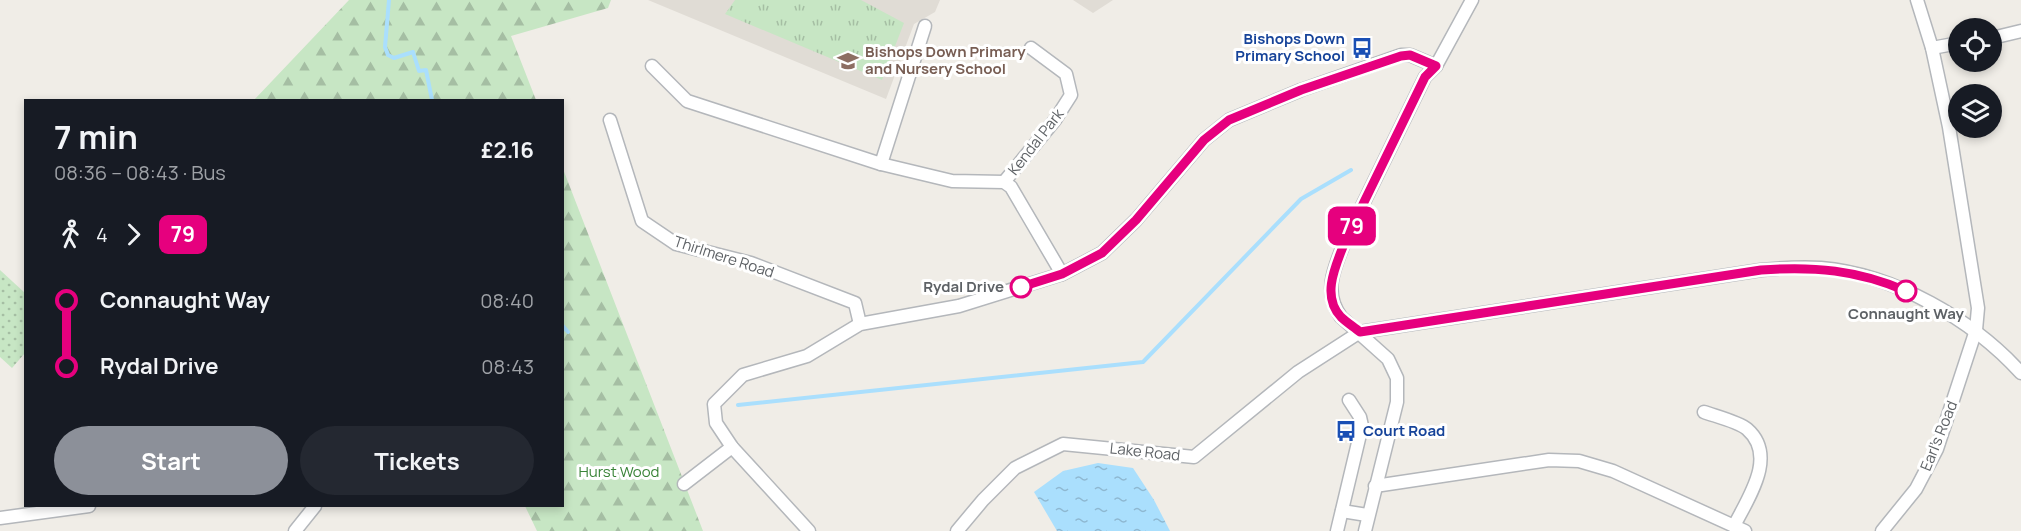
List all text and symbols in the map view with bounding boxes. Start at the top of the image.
map controls [1948,18,2002,138]
button: locate [1948,18,2002,72]
place label: Bishops Down Primary School [1235,28,1345,66]
bus stop icon: Bishops Down Primary School [1350,36,1374,60]
place label: Bishops Down Primary and Nursery School [865,41,1026,79]
school or university icon: Bishops Down Primary and Nursery School [836,49,860,73]
button: layers [1948,84,2002,138]
street label: Kendal Park [1003,104,1069,179]
text: 7 min [54,114,138,159]
text: £2.16 [481,135,534,165]
text: 08:36 – 08:43 · Bus [54,159,226,186]
line badge: 79 [1325,206,1379,246]
text: 79 [1340,212,1364,240]
icon: walk [54,218,87,251]
icon: forward [117,218,150,251]
text: 79 [171,220,195,248]
text: 4 [96,221,108,248]
street label: Thirlmere Road [671,230,777,283]
place label: Rydal Drive [923,276,1004,297]
marker: Rydal Drive [1010,276,1032,298]
marker: Connaught Way [1895,280,1917,302]
text: Connaught Way [100,285,270,315]
text: 08:40 [480,287,534,314]
place label: Connaught Way [1848,303,1965,324]
text: Rydal Drive [100,351,219,381]
text: 08:43 [481,353,534,380]
street label: Earl's Road [1915,398,1962,474]
bus stop icon: Court Road [1334,419,1358,443]
place label: Court Road [1363,420,1445,441]
button: Start [54,426,288,495]
button: Tickets [300,426,534,495]
street label: Lake Road [1109,437,1181,466]
park label: Hurst Wood [579,461,659,482]

